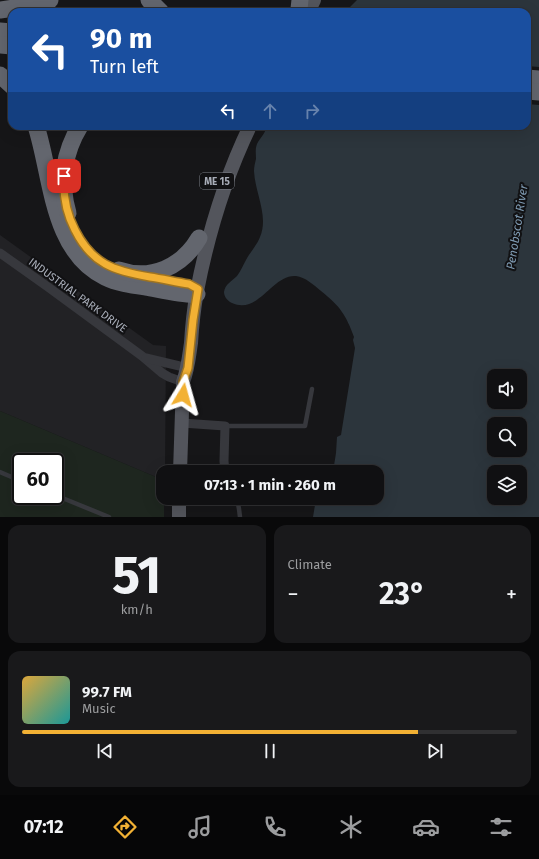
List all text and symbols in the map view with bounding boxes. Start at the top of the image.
text: 90 m [90,22,152,55]
icon: left [24,24,76,76]
text: Turn left [90,56,159,78]
icon: left [217,100,239,122]
icon: ahead [259,100,281,122]
icon: right [301,100,323,122]
pin [47,159,81,193]
icon: arrive [53,165,75,187]
road number: ME 15 [200,173,234,189]
water label: Penobscot River [503,183,531,271]
street label: INDUSTRIAL PARK DRIVE [26,255,129,335]
map controls [487,369,527,505]
button: sound [487,369,527,409]
position arrow [162,374,204,416]
button: search [487,417,527,457]
speed limit sign: 60 [12,453,64,505]
button: layers [487,465,527,505]
text: 07:13 · 1 min · 260 m [204,476,336,494]
text: 51 [112,544,161,607]
text: Climate [288,557,332,572]
text: 23° [379,576,426,612]
text: − [288,581,299,608]
text: + [506,581,517,608]
text: km/h [121,602,153,617]
text: 99.7 FM [82,683,132,701]
text: Music [82,701,116,716]
icon: previous [94,740,116,762]
icon: pause [259,740,281,762]
icon: next [424,740,446,762]
icon: directions [111,813,139,841]
icon: music [186,813,214,841]
icon: phone [261,813,289,841]
icon: climate [337,813,365,841]
icon: car [412,813,440,841]
icon: filters [487,813,515,841]
text: 07:12 [24,816,64,838]

